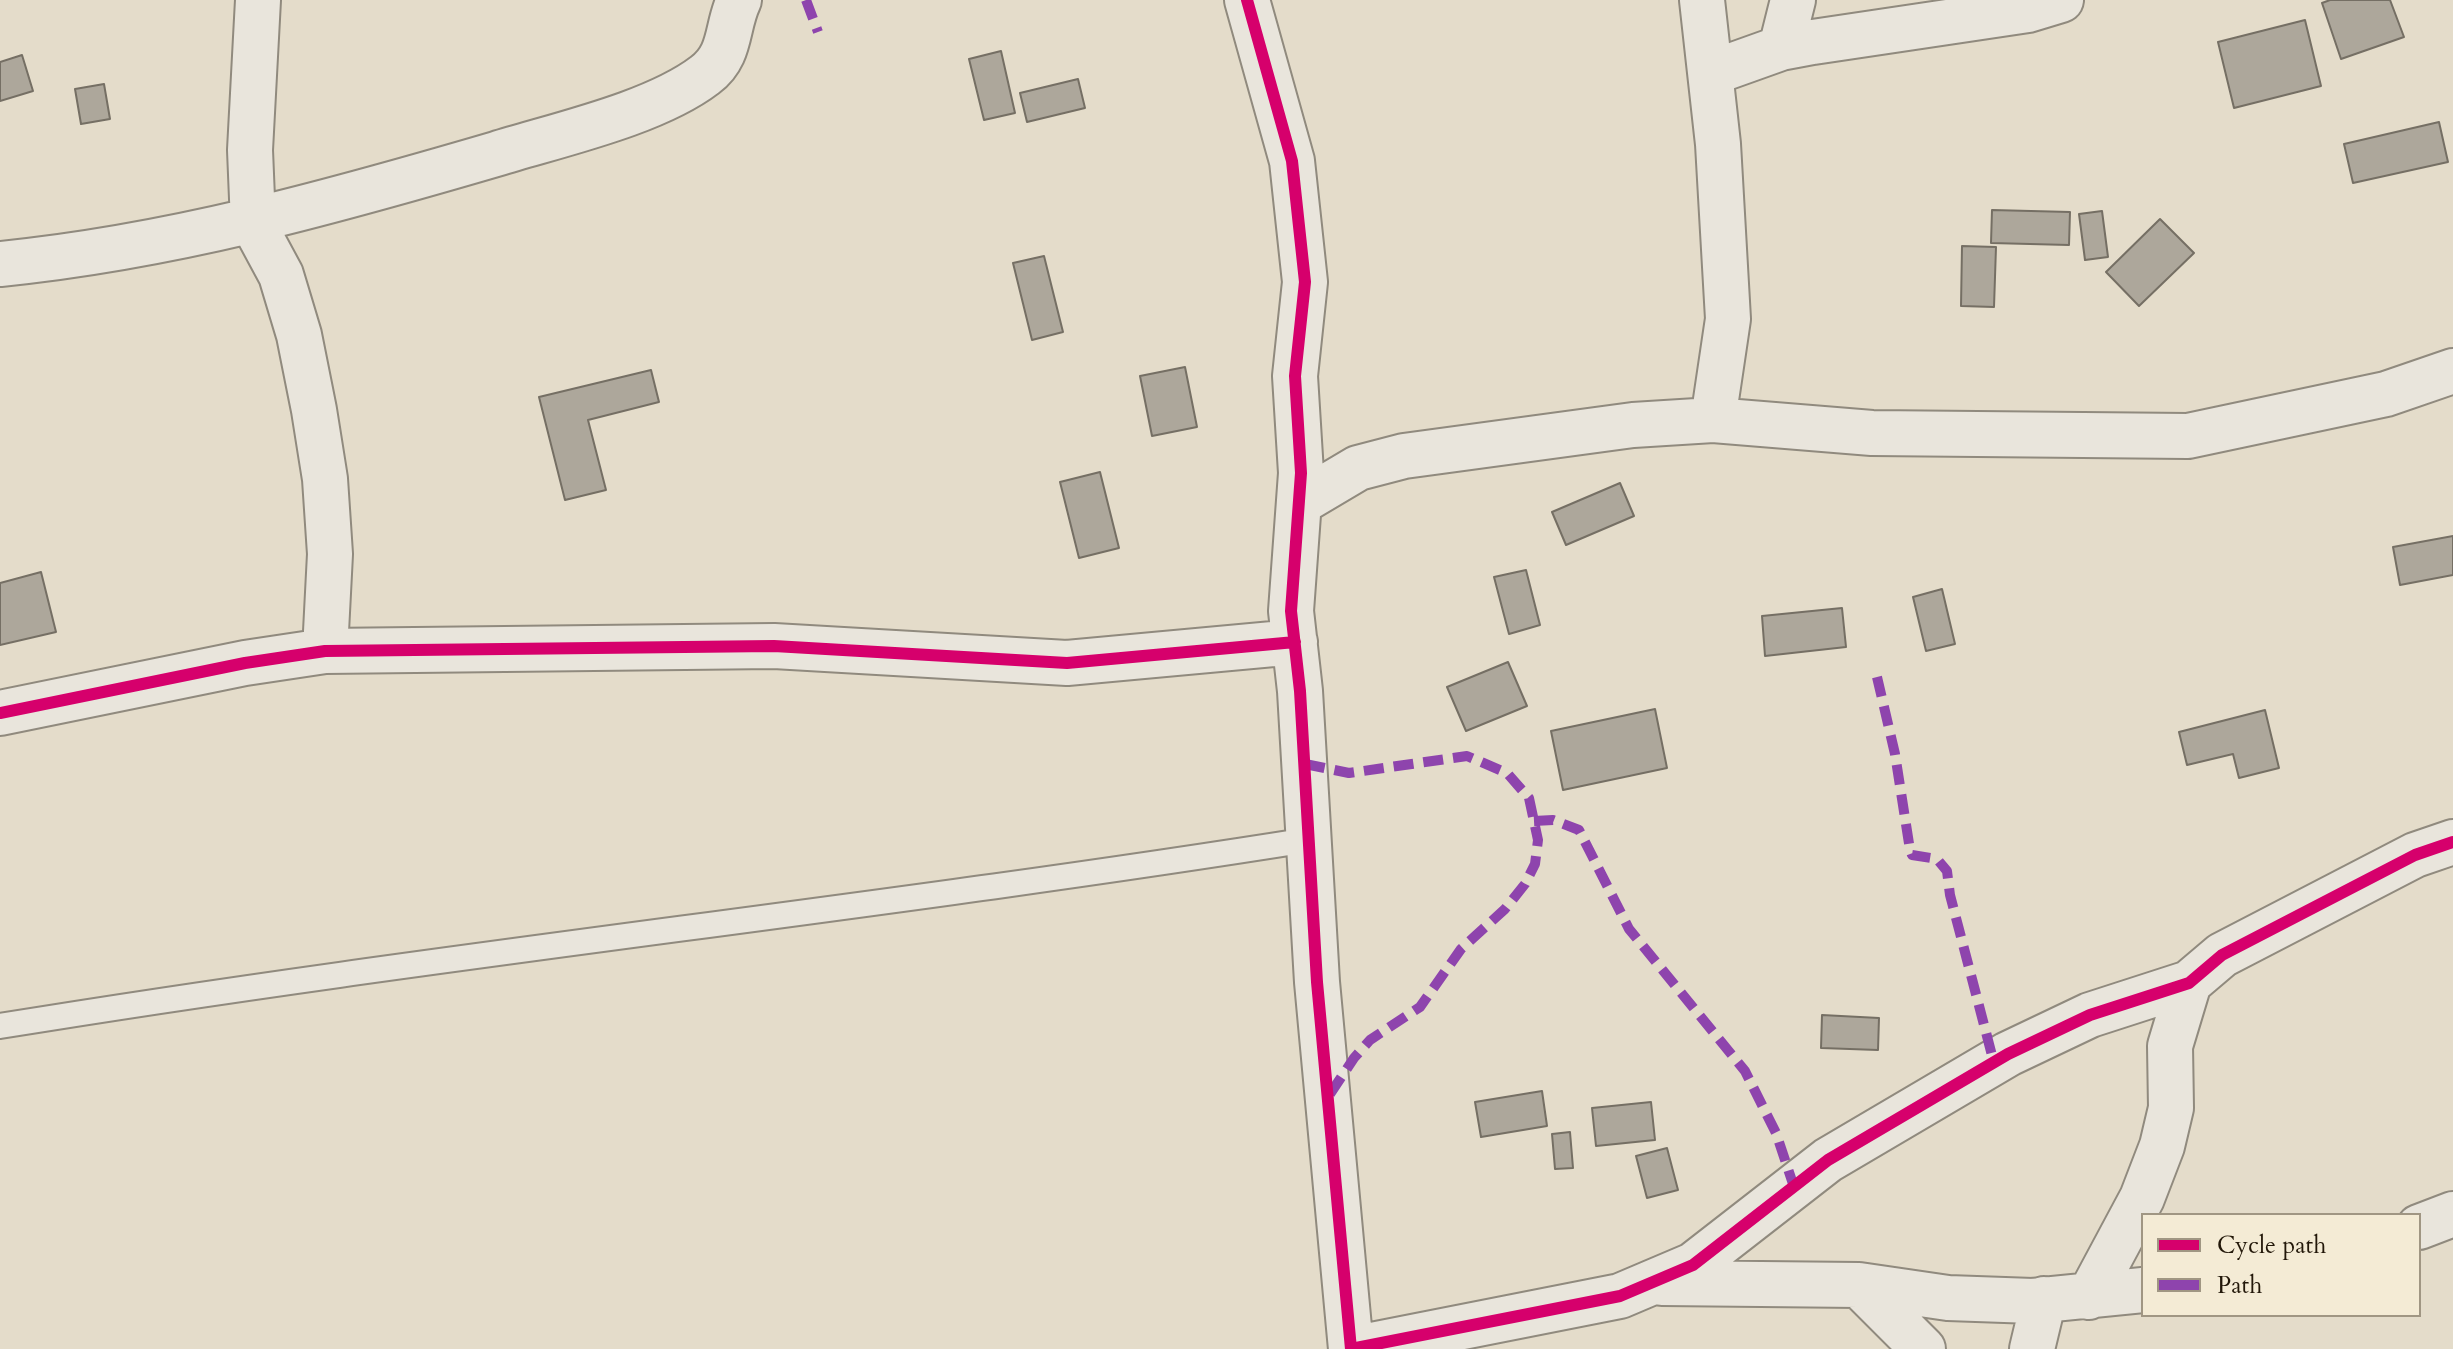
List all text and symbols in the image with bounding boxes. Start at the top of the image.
legend [2141,1213,2421,1317]
text: Cycle path [2217,1229,2326,1262]
text: Path [2217,1269,2262,1302]

